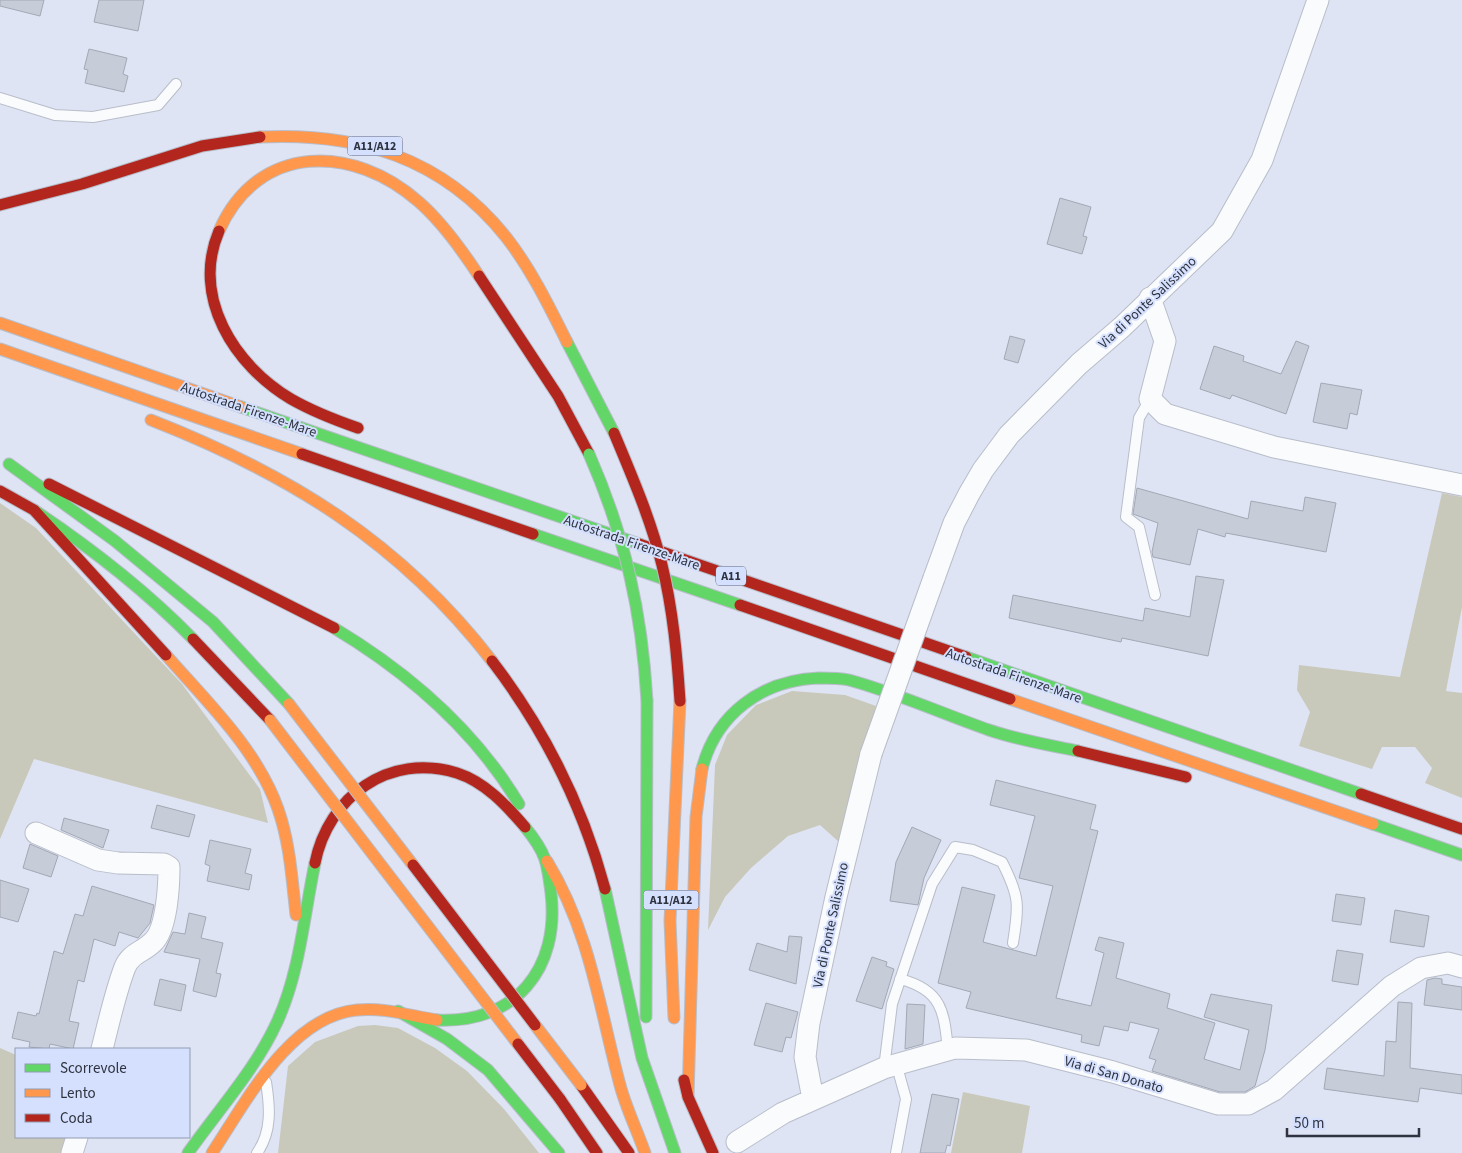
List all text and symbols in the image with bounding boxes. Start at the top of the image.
road number: A11/A12 [348,136,402,156]
street label: Via di Ponte Salissimo [1094,252,1201,354]
street label: Autostrada Firenze-Mare [178,377,319,443]
street label: Autostrada Firenze-Mare [561,510,702,576]
road number: A11 [716,566,746,586]
street label: Autostrada Firenze-Mare [943,643,1084,709]
street label: Via di Ponte Salissimo [808,861,854,990]
road number: A11/A12 [644,890,698,910]
legend [15,1048,190,1138]
street label: Via di San Donato [1062,1051,1166,1099]
text: Scorrevole [60,1058,127,1079]
text: Lento [60,1083,96,1104]
scale bar [1287,1106,1420,1138]
text: Coda [60,1108,93,1129]
text: 50 m [1294,1113,1324,1134]

